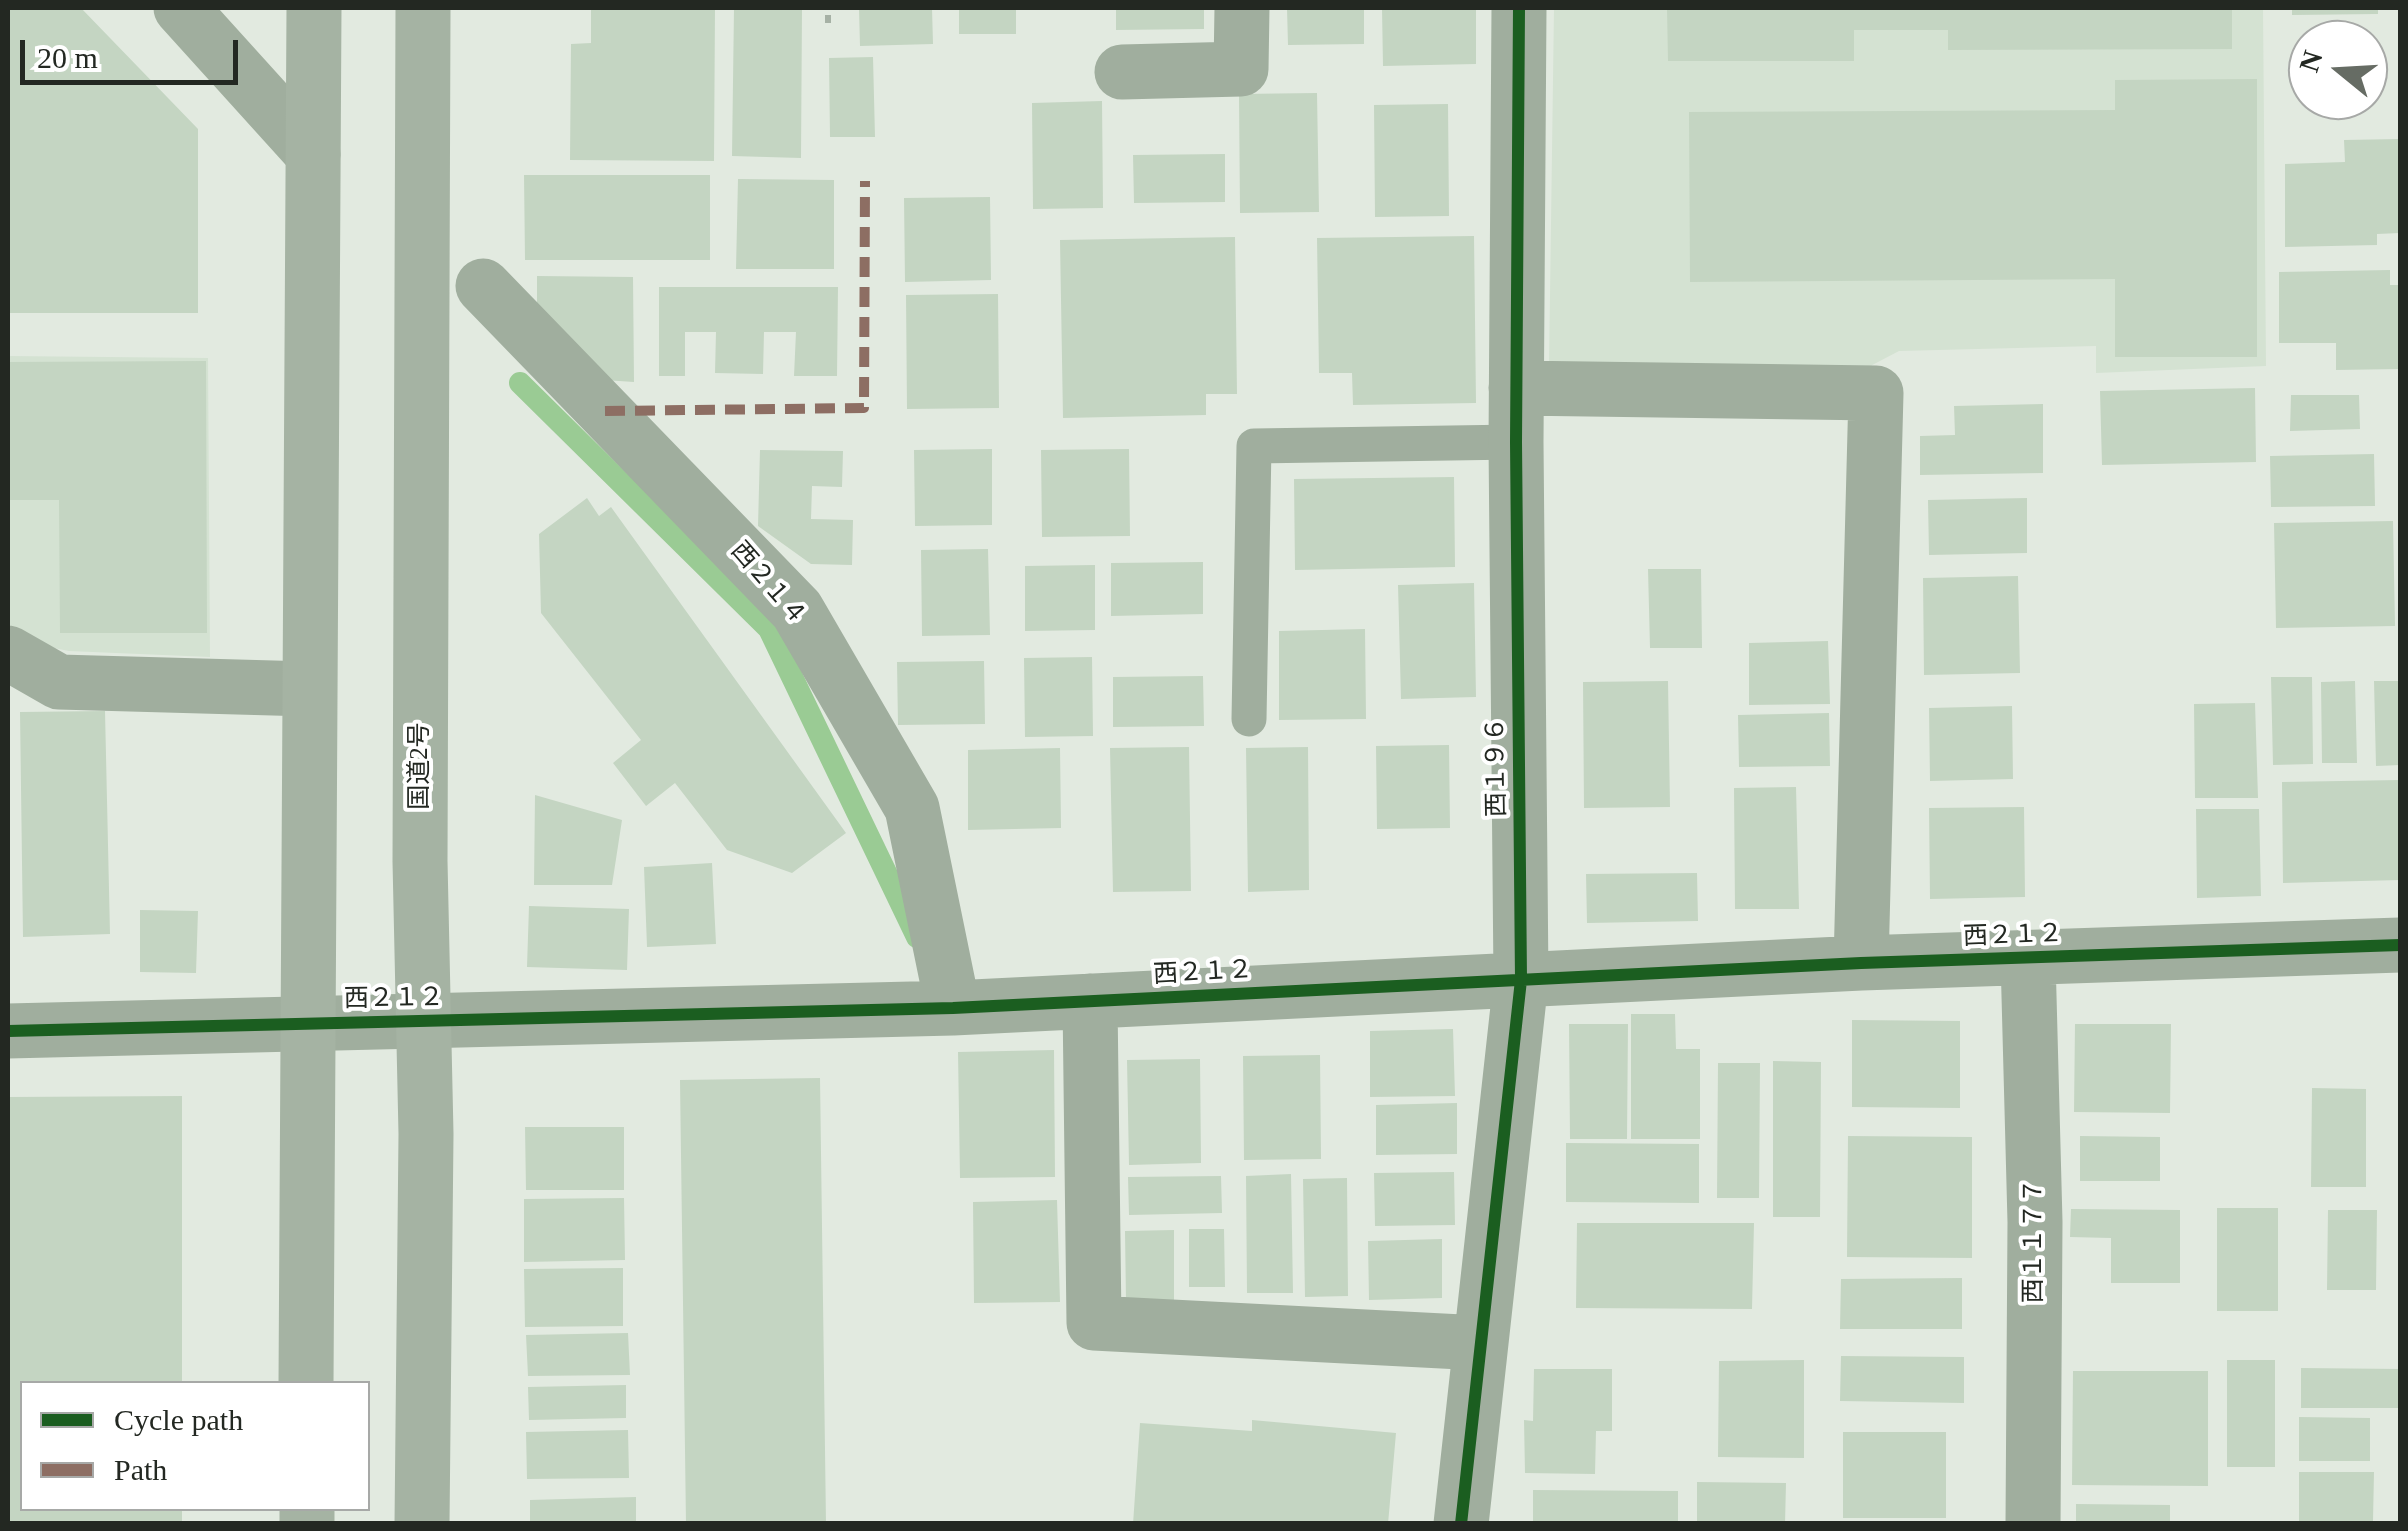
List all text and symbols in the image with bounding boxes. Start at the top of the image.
scale bar [25,20,242,82]
north arrow [2288,20,2388,120]
text: 20 m [37,41,98,74]
text: N [2293,47,2329,76]
street label: 西２１４ [724,536,812,632]
street label: 西１９６ [1481,717,1513,817]
street label: 国道2号 [405,722,435,810]
street label: 西２１２ [1963,919,2063,953]
street label: 西２１２ [1152,955,1254,991]
street label: 西２１２ [344,983,444,1015]
street label: 西１１７７ [2019,1179,2049,1303]
legend [20,1381,370,1511]
text: Cycle path [114,1403,243,1436]
text: Path [114,1453,167,1486]

